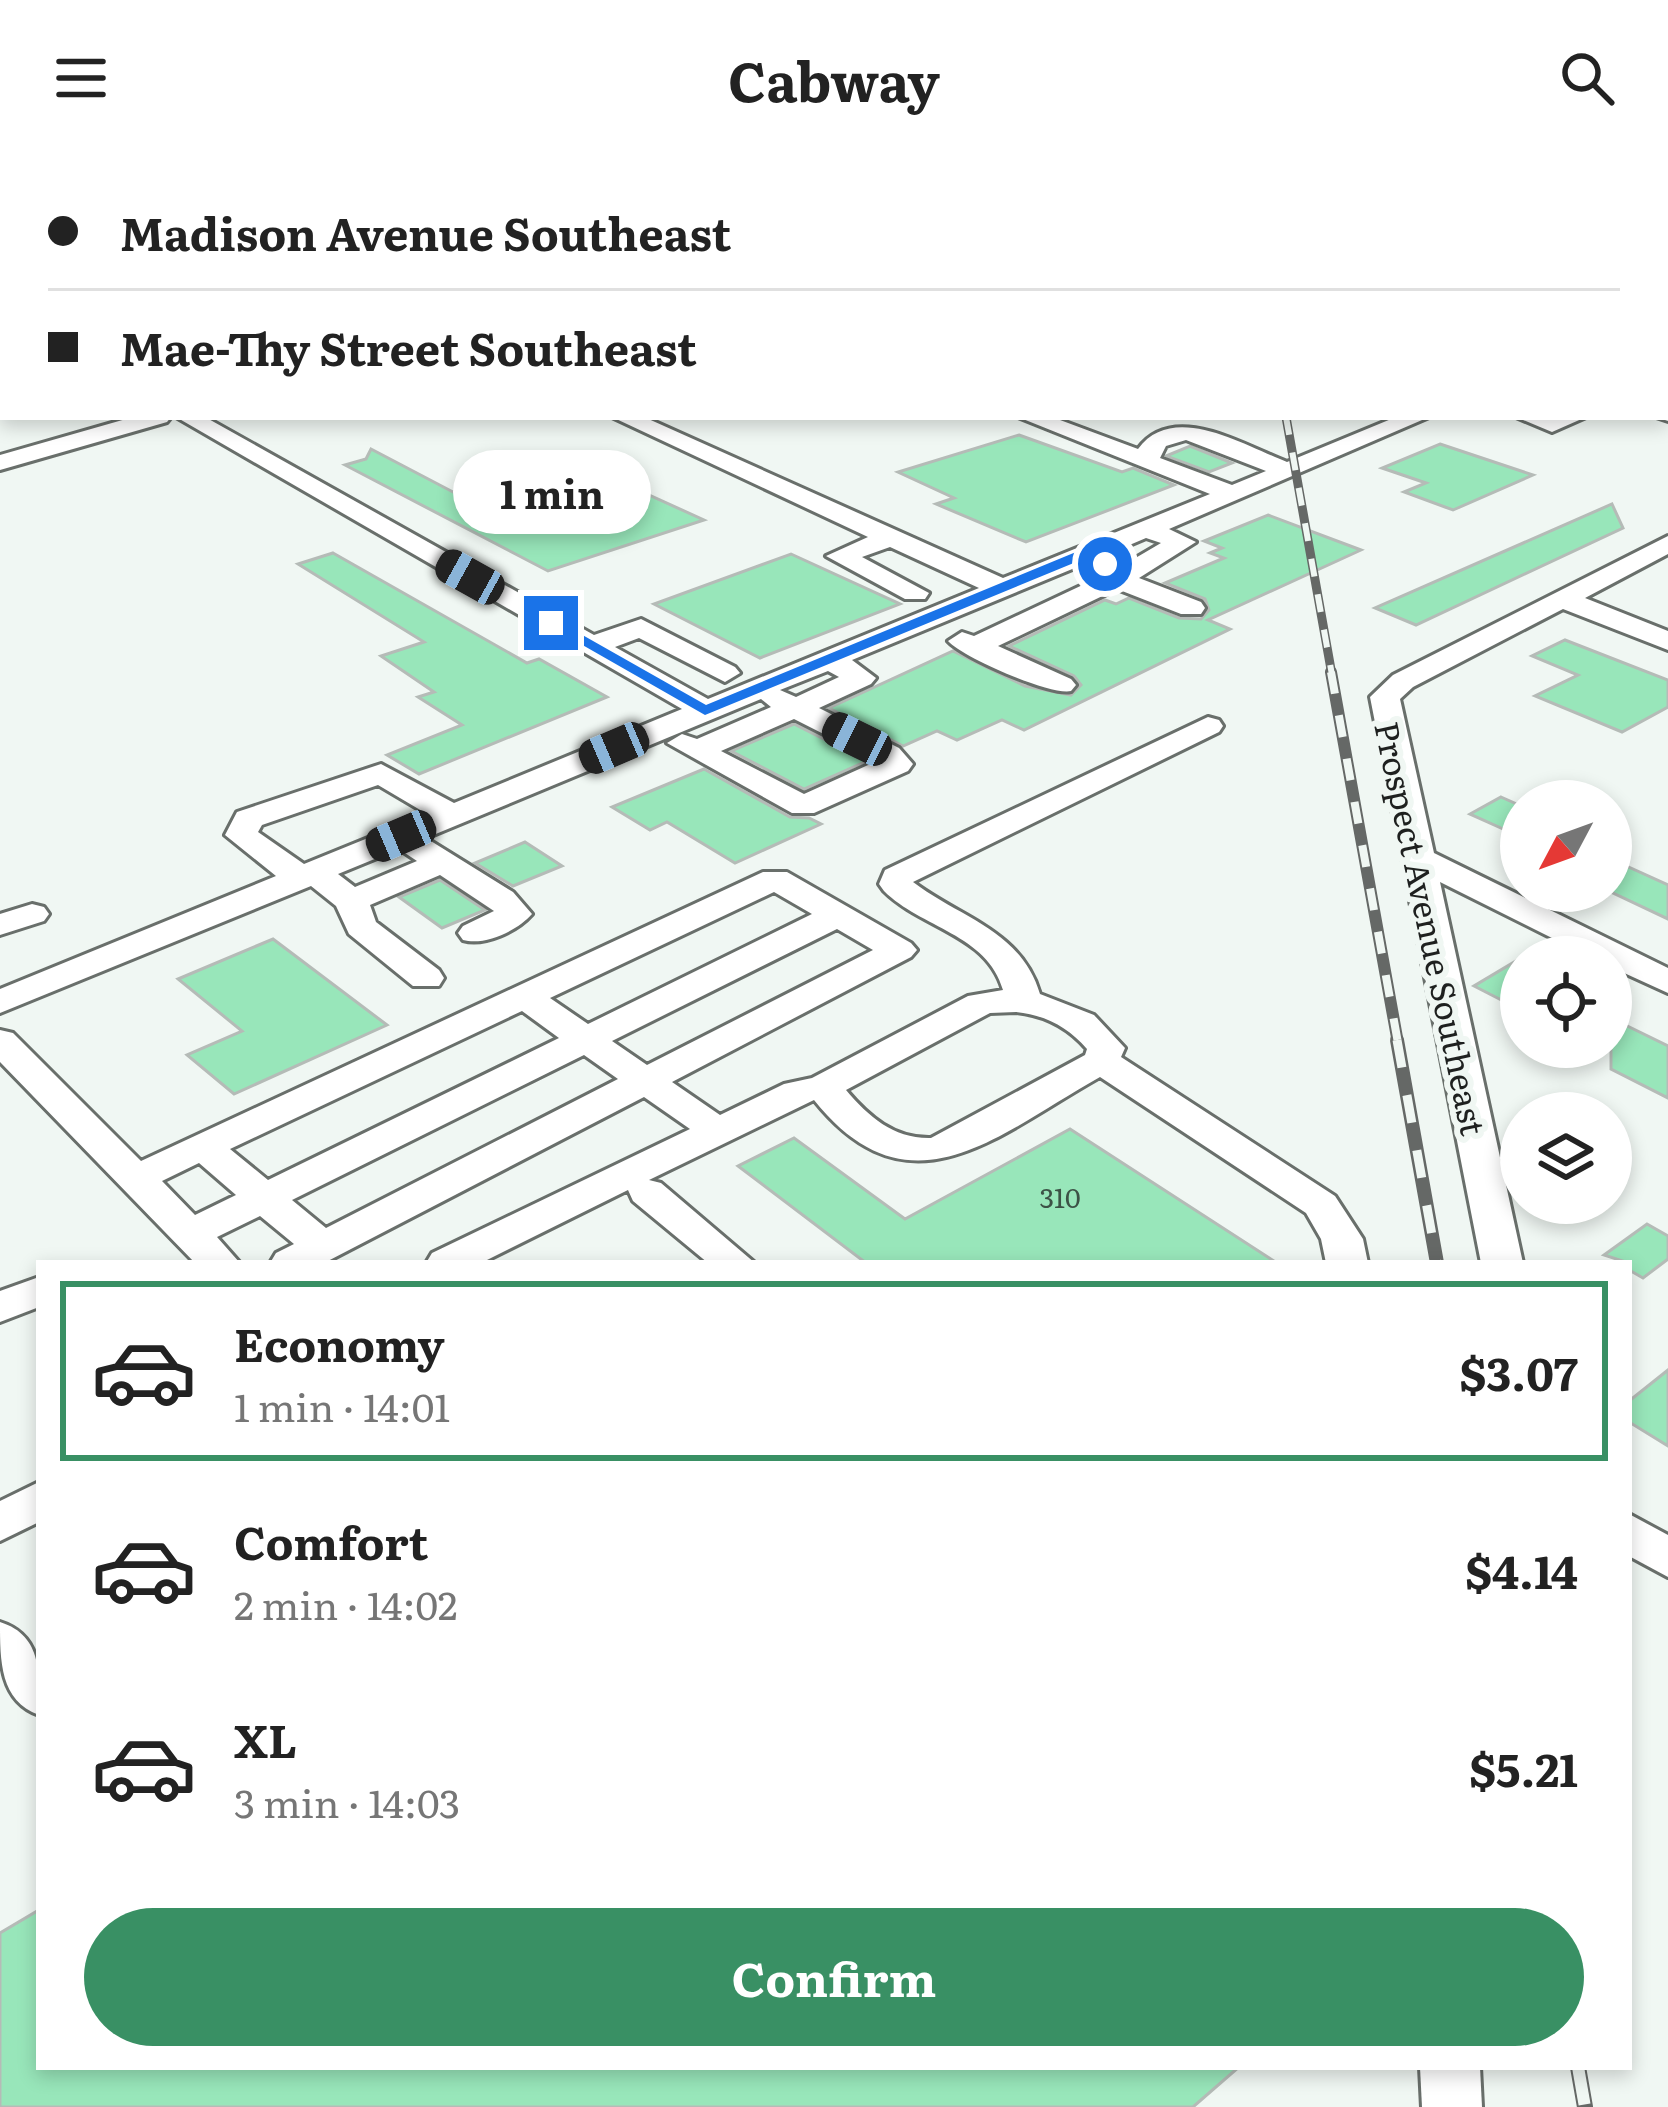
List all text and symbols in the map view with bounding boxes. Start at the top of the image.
text: Cabway [728,38,940,119]
icon: menu [48,45,114,111]
icon: search [1554,45,1620,111]
text: Madison Avenue Southeast [120,198,731,265]
text: Mae-Thy Street Southeast [120,313,697,380]
callout: 1 min [452,449,650,533]
text: 1 min [500,463,604,521]
route start [1078,537,1132,591]
car [430,544,510,610]
route end [524,596,578,650]
car [817,707,897,771]
car [574,717,654,779]
street label: Prospect Avenue Southeast [1364,717,1500,1140]
north arrow [1500,780,1632,912]
map controls [1500,780,1632,1224]
car [361,805,441,867]
button: locate [1500,936,1632,1068]
button: layers [1500,1092,1632,1224]
house number: 310 [1039,1176,1081,1216]
text: Economy [234,1309,445,1376]
icon: car [90,1317,198,1425]
text: $3.07 [1459,1338,1578,1405]
text: 1 min · 14:01 [234,1376,450,1434]
text: Comfort [234,1507,428,1574]
icon: car [90,1515,198,1623]
text: $4.14 [1465,1536,1578,1603]
text: 2 min · 14:02 [234,1574,458,1632]
text: XL [234,1705,297,1772]
icon: car [90,1713,198,1821]
text: $5.21 [1469,1734,1578,1801]
text: 3 min · 14:03 [234,1772,460,1830]
button: Confirm [84,1908,1584,2046]

